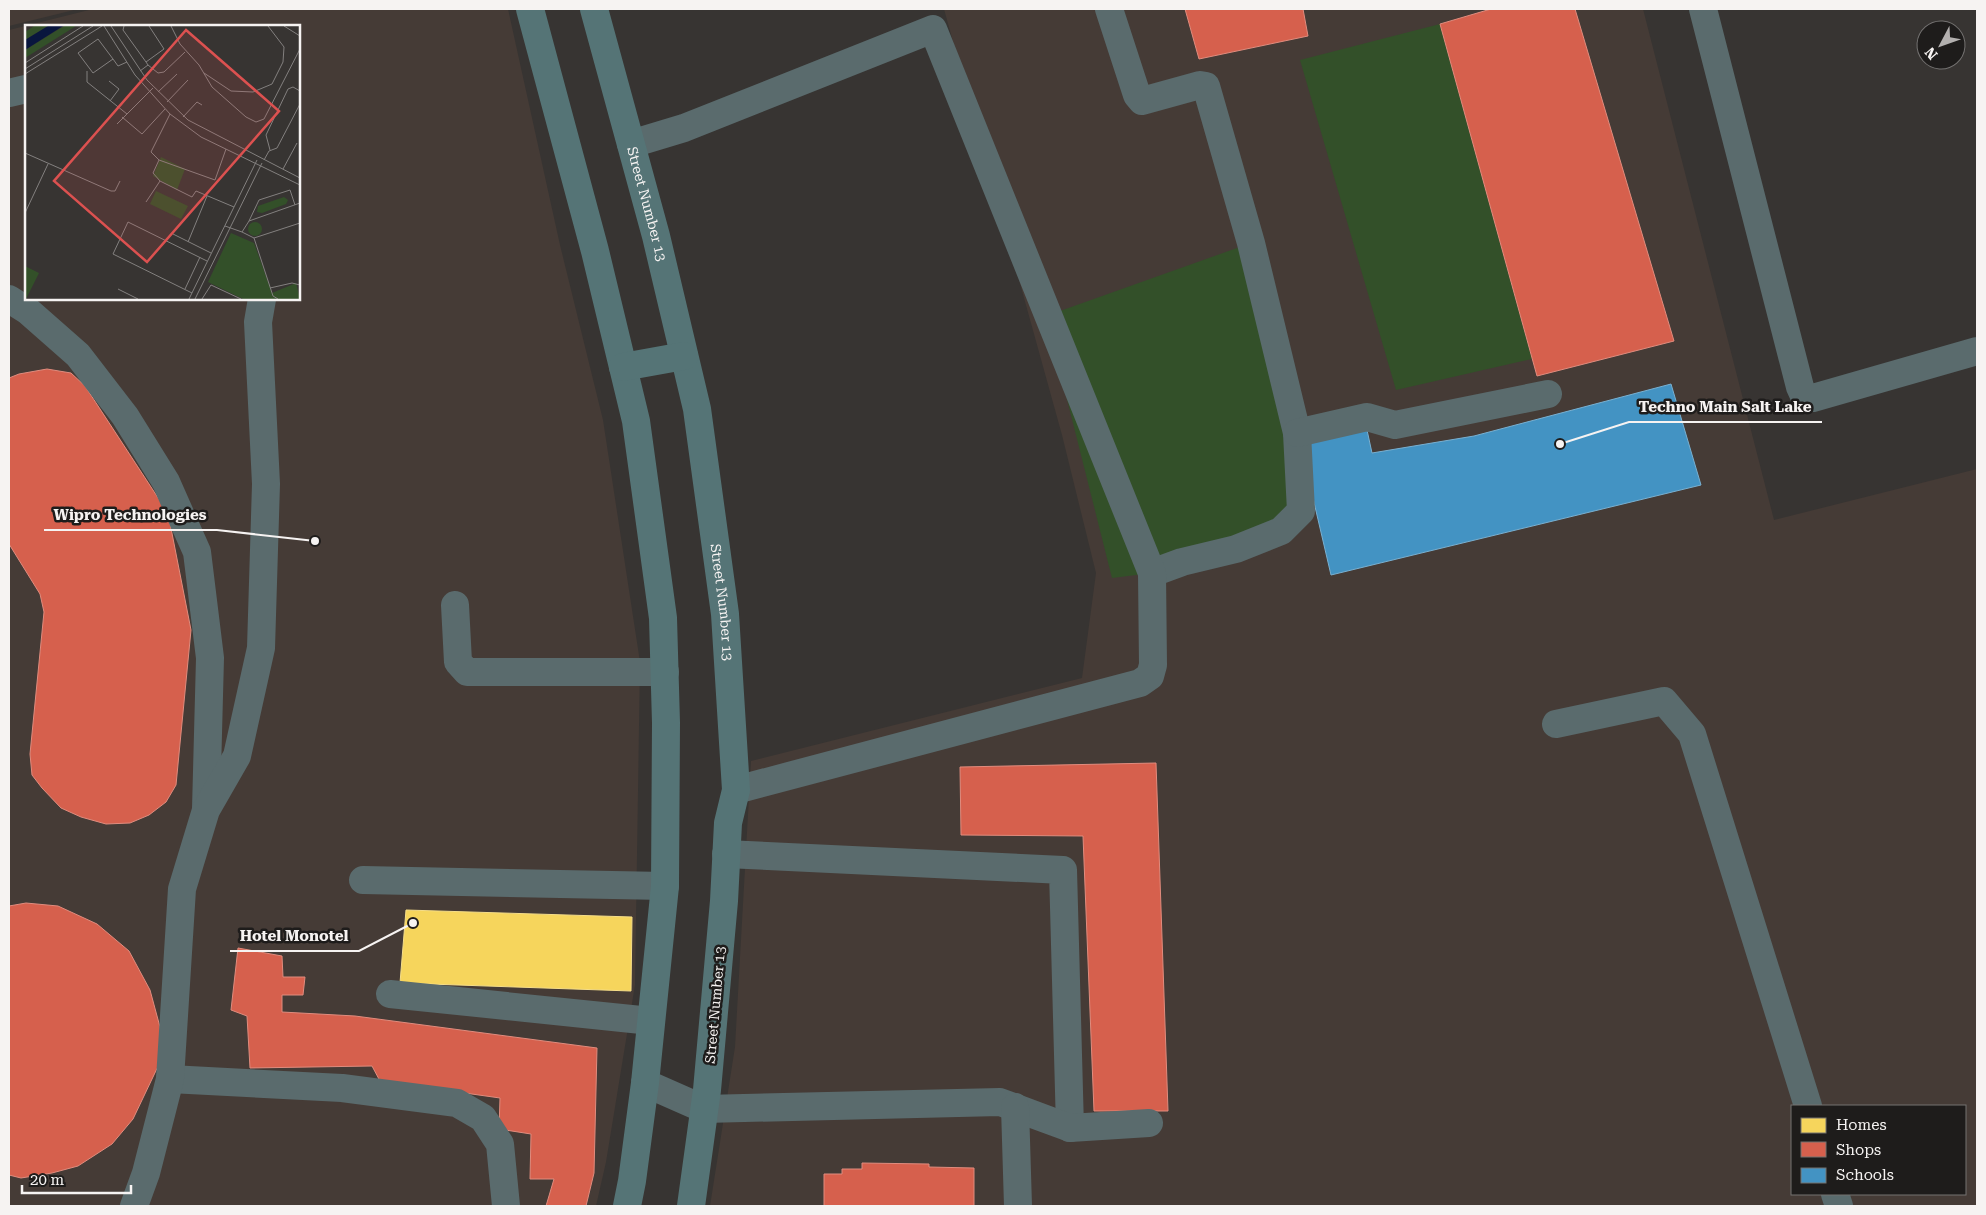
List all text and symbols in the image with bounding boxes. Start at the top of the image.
north arrow [1916,20,1966,70]
inset map [25,25,300,300]
text: N [1921,44,1941,63]
street label: Street Number 13 [624,145,670,263]
callout: Techno Main Salt Lake [1629,392,1822,422]
text: Techno Main Salt Lake [1638,398,1812,416]
callout: Wipro Technologies [44,500,217,530]
text: Wipro Technologies [53,506,207,524]
street label: Street Number 13 [707,543,736,661]
callout: Hotel Monotel [230,921,359,951]
text: Hotel Monotel [240,927,348,945]
street label: Street Number 13 [702,946,728,1064]
legend [1791,1105,1966,1195]
text: Homes [1836,1116,1887,1134]
text: Shops [1836,1141,1881,1159]
scale bar [22,1162,131,1194]
text: Schools [1836,1166,1894,1184]
text: 20 m [30,1171,65,1189]

